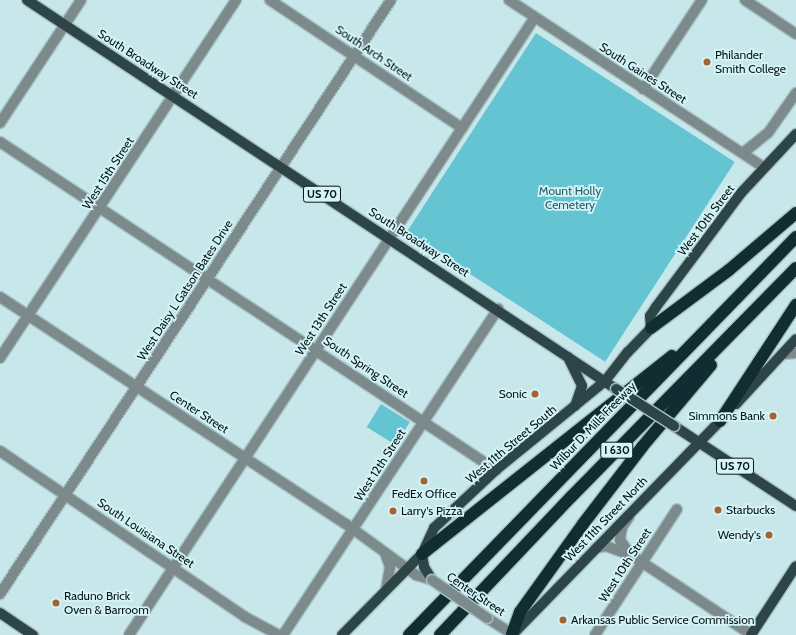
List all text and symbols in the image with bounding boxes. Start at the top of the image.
street label: South Arch Street [333,22,415,84]
street label: South Broadway Street [95,26,201,102]
street label: South Gaines Street [597,39,689,107]
place label: Philander Smith College [715,48,786,76]
marker: Philander Smith College [702,57,712,67]
street label: West 15th Street [79,134,137,212]
street label: West 10th Street [675,182,737,258]
park label: Mount Holly Cemetery [539,184,601,212]
road number: US 70 [302,185,342,203]
street label: South Broadway Street [366,204,472,280]
street label: West Daisy L Gatson Bates Drive [134,217,236,363]
street label: West 13th Street [292,280,350,358]
street label: South Spring Street [321,333,411,401]
street label: Wilbur D. Mills Freeway [547,379,639,473]
place label: Sonic [499,387,527,401]
street label: Center Street [167,388,231,436]
marker: Sonic [530,389,540,399]
street label: West 11th Street South [463,402,559,486]
place label: Simmons Bank [688,409,765,423]
marker: Simmons Bank [768,411,778,421]
street label: West 12th Street [351,426,409,504]
road number: I 630 [600,441,634,459]
road number: US 70 [715,457,755,475]
street label: West 11th Street North [562,474,650,564]
marker: FedEx Office [419,476,429,486]
place label: FedEx Office [392,487,456,501]
street label: South Louisiana Street [95,495,197,571]
place label: Starbucks [726,503,775,517]
place label: Larry's Pizza [401,504,462,518]
marker: Starbucks [713,505,723,515]
marker: Larry's Pizza [388,506,398,516]
street label: West 10th Street [596,525,654,605]
place label: Wendy's [718,528,761,542]
marker: Wendy's [764,530,774,540]
street label: Center Street [444,569,508,619]
place label: Raduno Brick Oven & Barroom [64,589,149,617]
marker: Raduno Brick Oven & Barroom [51,598,61,608]
place label: Arkansas Public Service Commission [571,613,754,627]
marker: Arkansas Public Service Commission [558,615,568,625]

